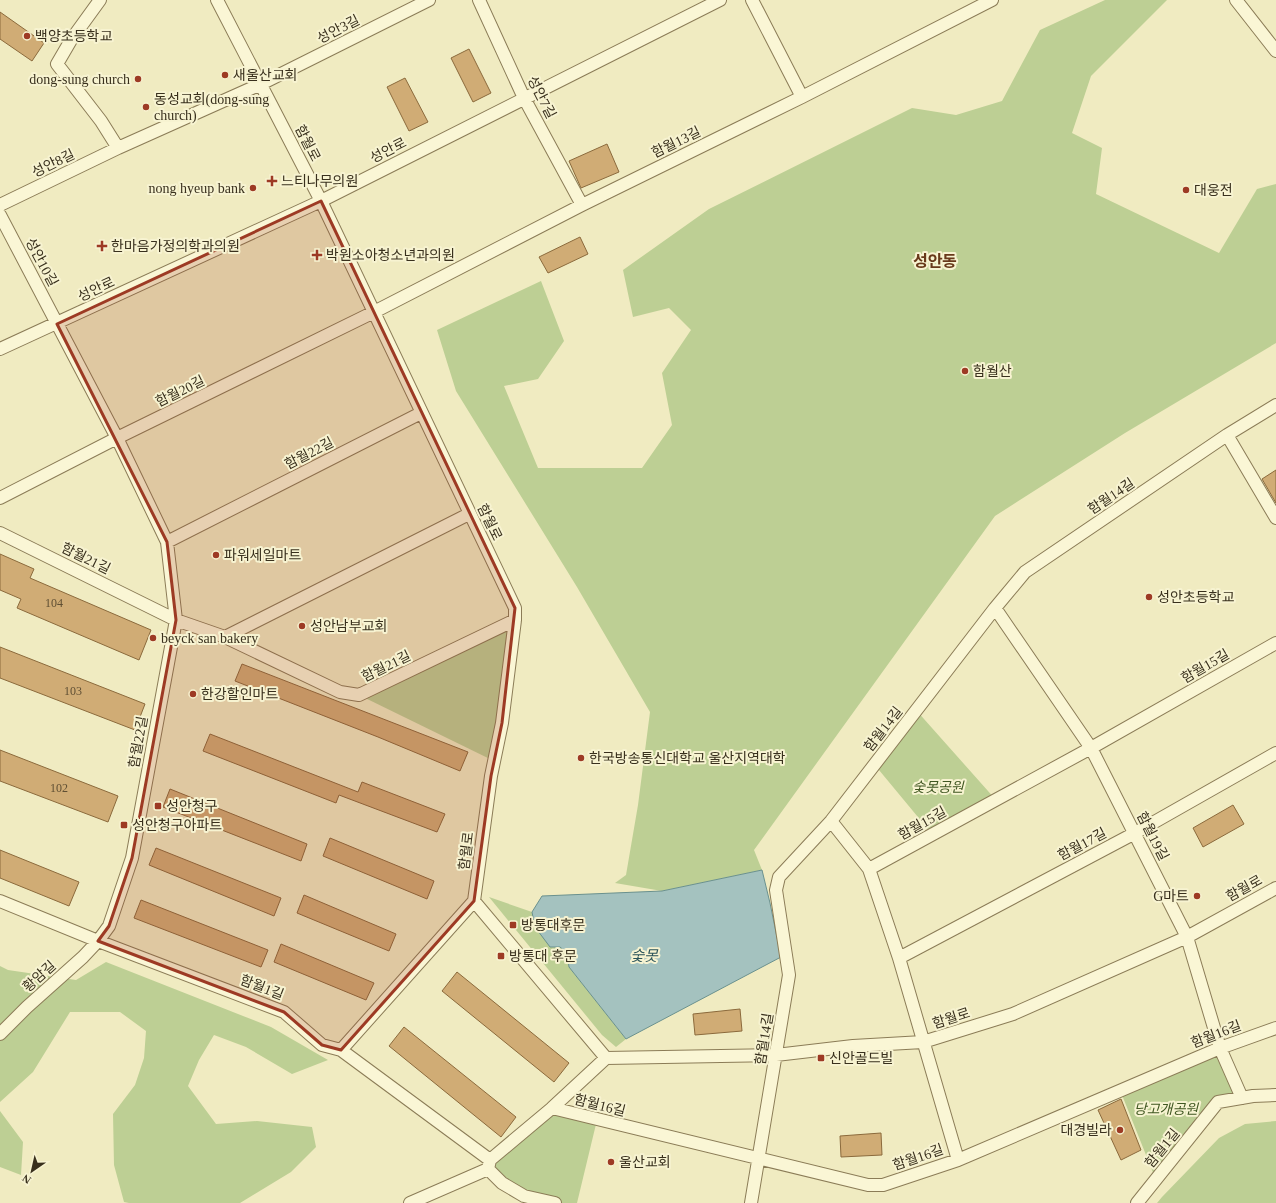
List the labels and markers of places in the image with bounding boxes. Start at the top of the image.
place label: 백양초등학교 [35,28,112,44]
marker: 백양초등학교 [22,31,32,41]
place label: 새울산교회 [233,68,297,83]
marker: 새울산교회 [220,70,230,80]
place label: dong-sung church [29,72,130,87]
marker: dong-sung church [133,74,143,84]
place label: 동성교회(dong-sung church) [154,92,269,124]
marker: 동성교회(dong-sung church) [141,102,151,112]
place label: 느티나무의원 [281,174,358,189]
marker: 느티나무의원 [266,175,278,187]
place label: nong hyeup bank [149,181,245,196]
marker: nong hyeup bank [248,183,258,193]
place label: 대웅전 [1194,183,1233,198]
marker: 대웅전 [1181,185,1191,195]
place label: 한마음가정의학과의원 [111,238,240,254]
marker: 한마음가정의학과의원 [96,240,108,252]
place label: 박원소아청소년과의원 [326,248,455,263]
marker: 박원소아청소년과의원 [311,249,323,261]
place label: 함월산 [973,364,1012,379]
marker: 함월산 [960,366,970,376]
place label: 파워세일마트 [224,548,301,563]
marker: 파워세일마트 [211,550,221,560]
place label: 성안초등학교 [1157,589,1234,605]
marker: 성안초등학교 [1144,592,1154,602]
place label: 성안남부교회 [310,619,387,634]
marker: 성안남부교회 [297,621,307,631]
place label: beyck san bakery [161,631,258,646]
marker: beyck san bakery [148,633,158,643]
place label: 한강할인마트 [201,686,278,702]
marker: 한강할인마트 [188,689,198,699]
place label: 한국방송통신대학교 울산지역대학 [589,750,786,766]
marker: 한국방송통신대학교 울산지역대학 [576,753,586,763]
place label: 성안청구 [166,799,218,814]
marker: 성안청구 [153,801,163,811]
place label: 성안청구아파트 [132,818,222,833]
marker: 성안청구아파트 [119,820,129,830]
place label: G마트 [1153,889,1189,904]
marker: G마트 [1192,891,1202,901]
place label: 방통대후문 [521,918,586,933]
marker: 방통대후문 [508,920,518,930]
place label: 방통대 후문 [509,949,577,964]
marker: 방통대 후문 [496,951,506,961]
place label: 신안골드빌 [829,1051,893,1066]
marker: 신안골드빌 [816,1053,826,1063]
place label: 대경빌라 [1060,1123,1112,1138]
marker: 대경빌라 [1115,1125,1125,1135]
place label: 울산교회 [619,1155,671,1170]
marker: 울산교회 [606,1157,616,1167]

